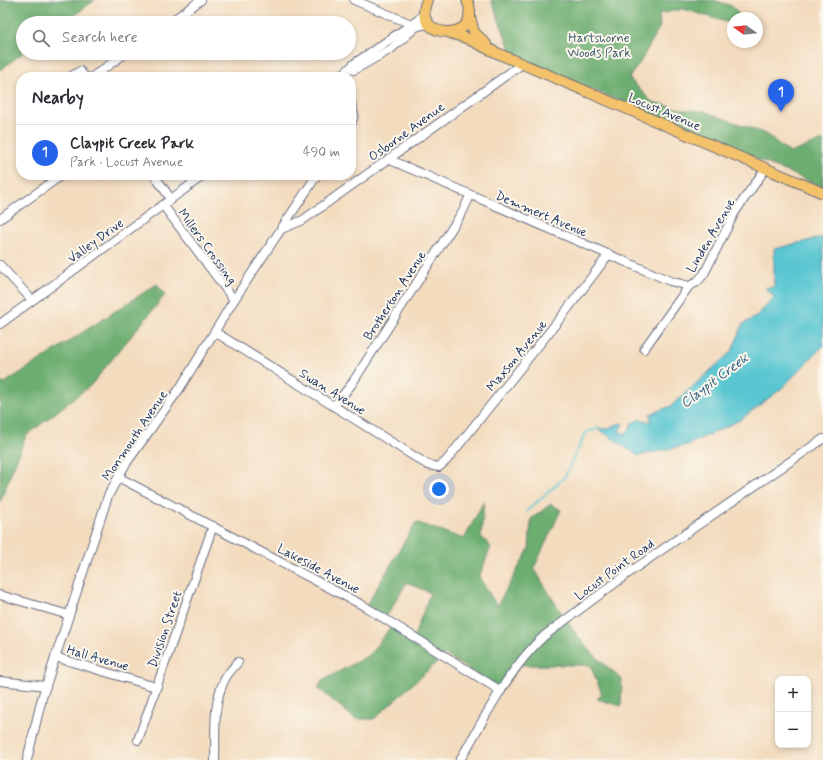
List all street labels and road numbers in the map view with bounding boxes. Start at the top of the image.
street label: Locust Avenue [626,89,703,135]
street label: Osborne Avenue [365,99,448,166]
street label: Demmert Avenue [493,187,590,241]
street label: Linden Avenue [683,195,739,276]
street label: Millers Crossing [173,205,240,288]
street label: Valley Drive [64,215,127,267]
street label: Brotherton Avenue [360,248,430,344]
street label: Maxson Avenue [483,317,551,395]
street label: Swan Avenue [296,365,369,419]
street label: Monmouth Avenue [99,387,172,485]
street label: Locust Point Road [572,536,658,605]
street label: Lakeside Avenue [274,540,363,598]
street label: Division Street [144,589,187,670]
street label: Hall Avenue [65,642,131,675]

